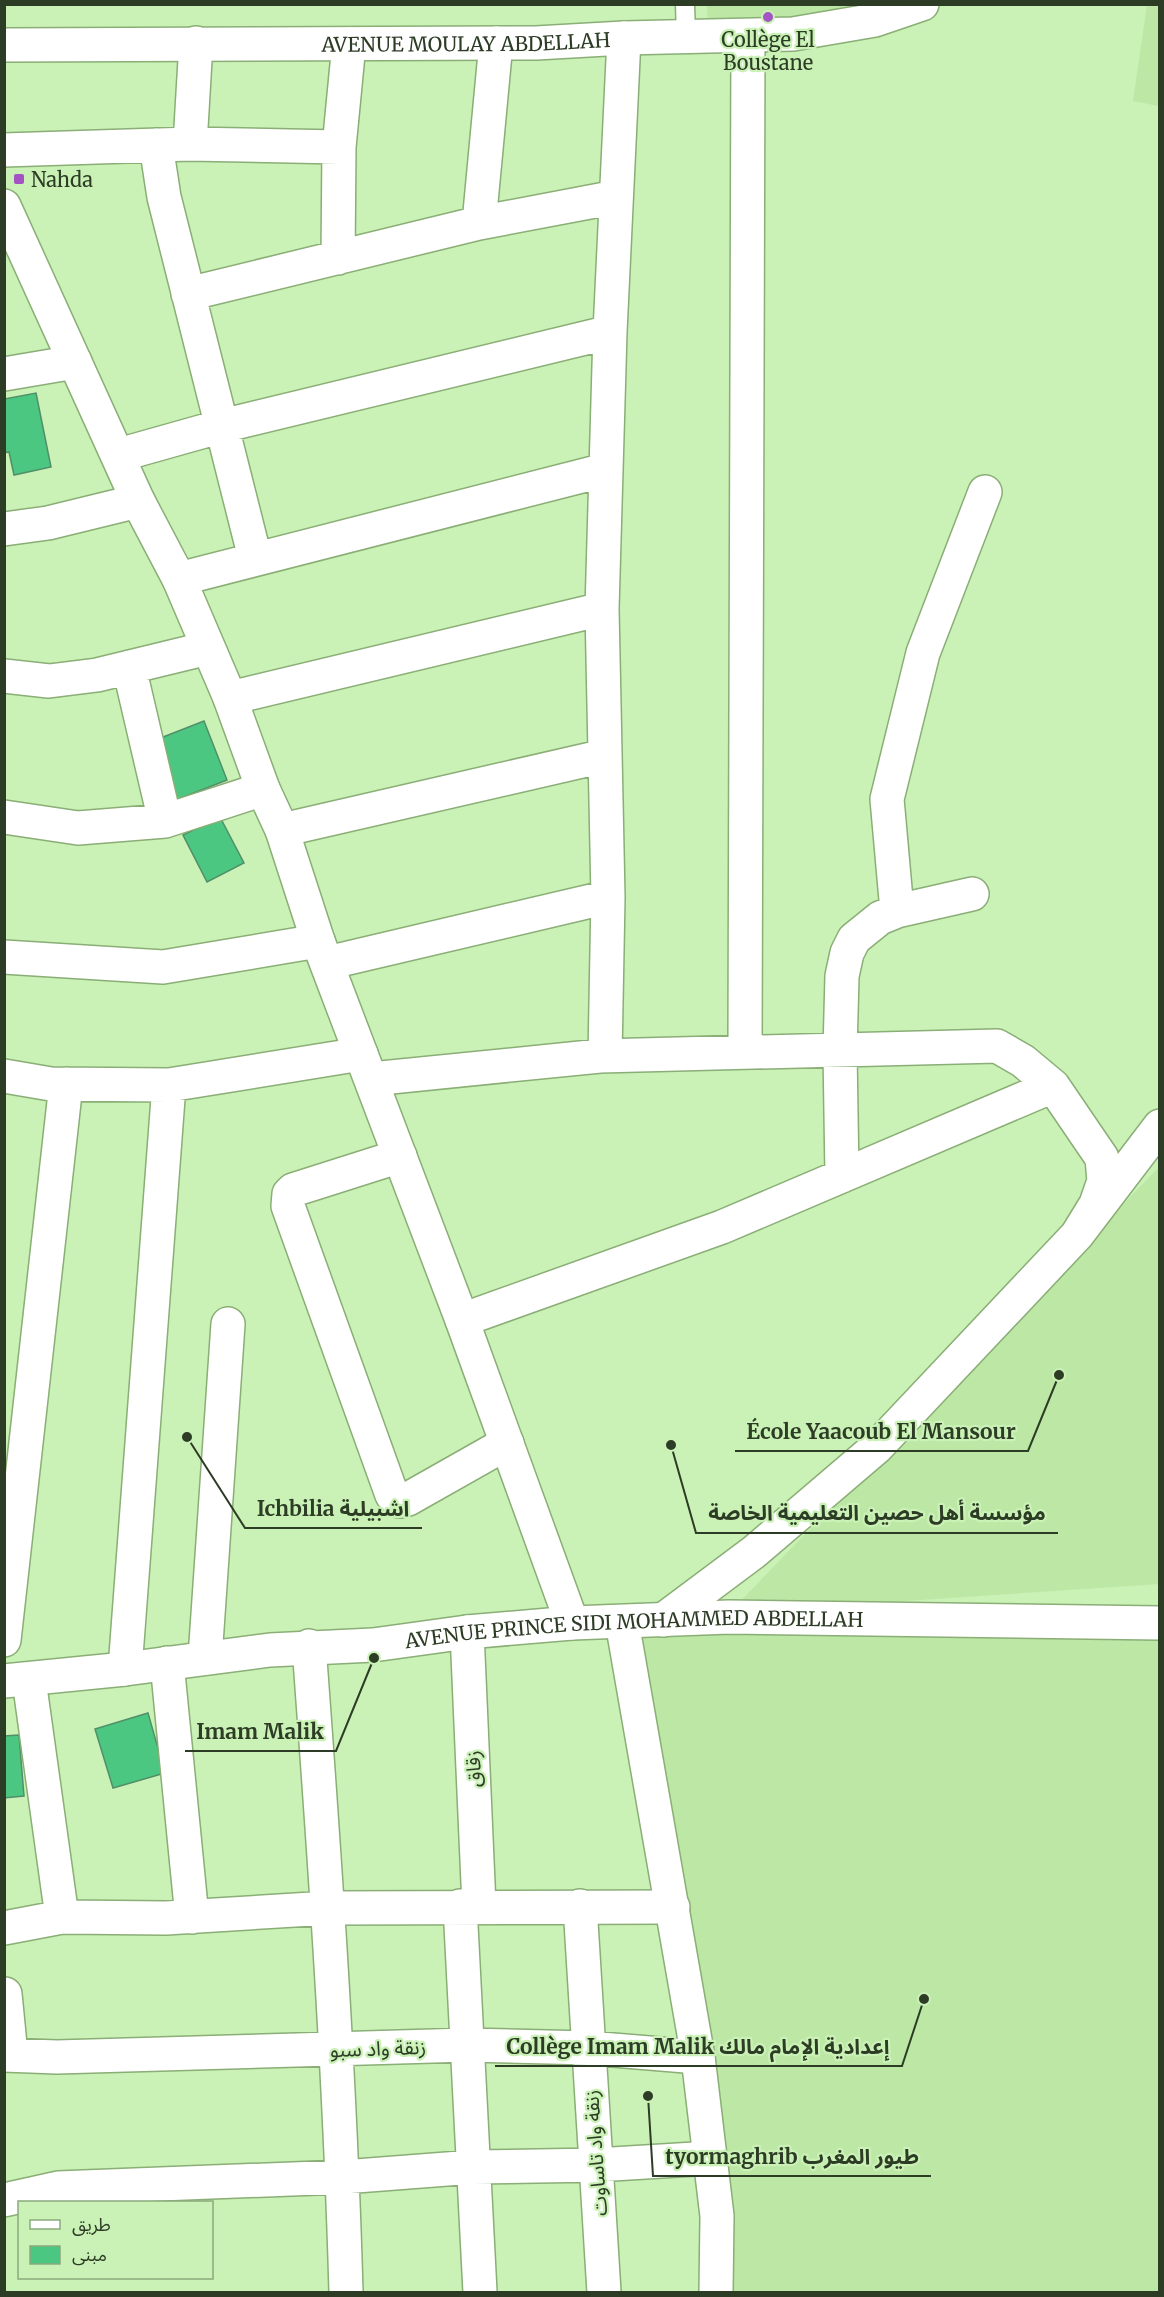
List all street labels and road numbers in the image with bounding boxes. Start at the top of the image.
street label: AVENUE MOULAY ABDELLAH [321,26,611,56]
street label: AVENUE PRINCE SIDI MOHAMMED ABDELLAH [402,1604,864,1653]
street label: زقاق [460,1750,486,1788]
street label: زنقة واد سبو [329,2034,427,2062]
street label: زنقة واد تاساوت [578,2089,612,2217]

